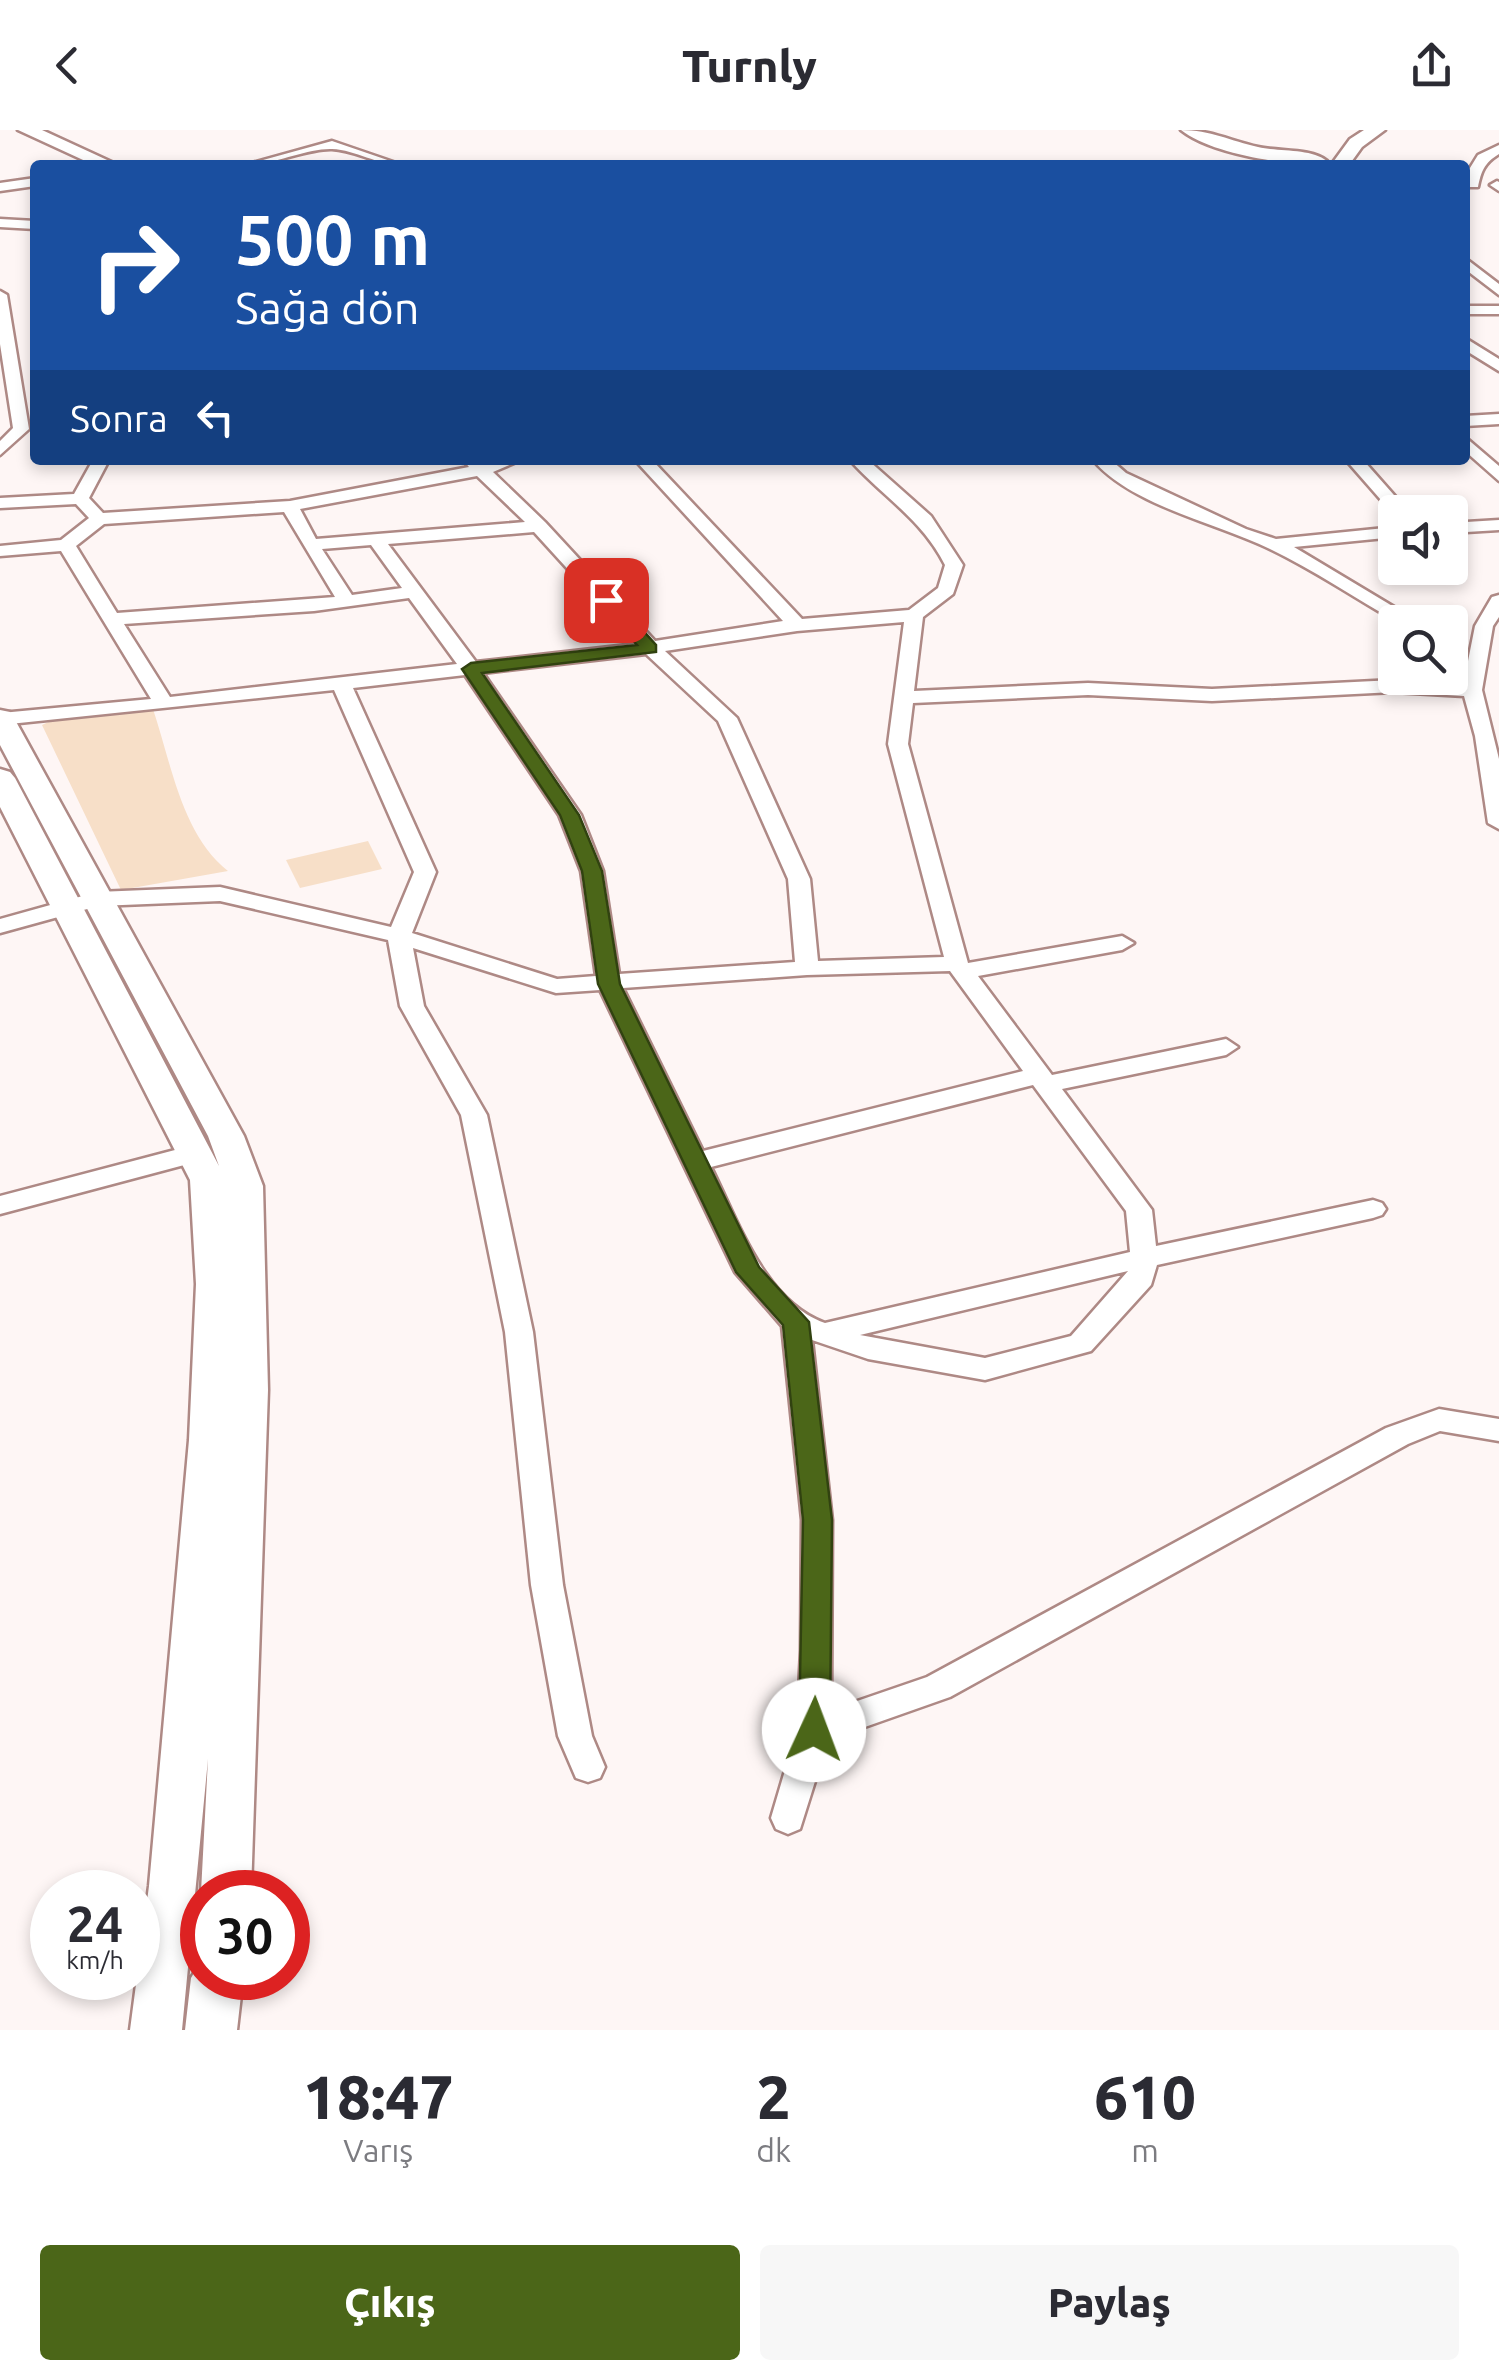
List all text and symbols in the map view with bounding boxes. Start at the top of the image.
icon: back [40,38,95,93]
icon: share [1404,38,1459,93]
text: Turnly [682,40,817,91]
icon: right [70,200,200,330]
text: 500 m [235,200,430,278]
text: Sağa dön [235,282,419,333]
icon: left [188,390,243,445]
text: Sonra [70,397,168,439]
map controls [1378,495,1468,695]
button: sound [1378,495,1468,585]
pin [564,558,649,643]
icon: arrive [579,573,634,628]
button: search [1378,605,1468,695]
position arrow [762,1678,866,1782]
speed limit sign: 30 [180,1870,310,2000]
text: 24 [67,1895,123,1951]
text: km/h [66,1946,124,1974]
text: 18:47 [303,2063,453,2130]
text: 2 [757,2063,791,2130]
text: 610 [1094,2063,1196,2130]
text: Varış [343,2132,413,2168]
text: dk [756,2132,791,2168]
text: m [1131,2132,1159,2168]
button: Çıkış [40,2245,740,2360]
button: Paylaş [760,2245,1459,2360]

